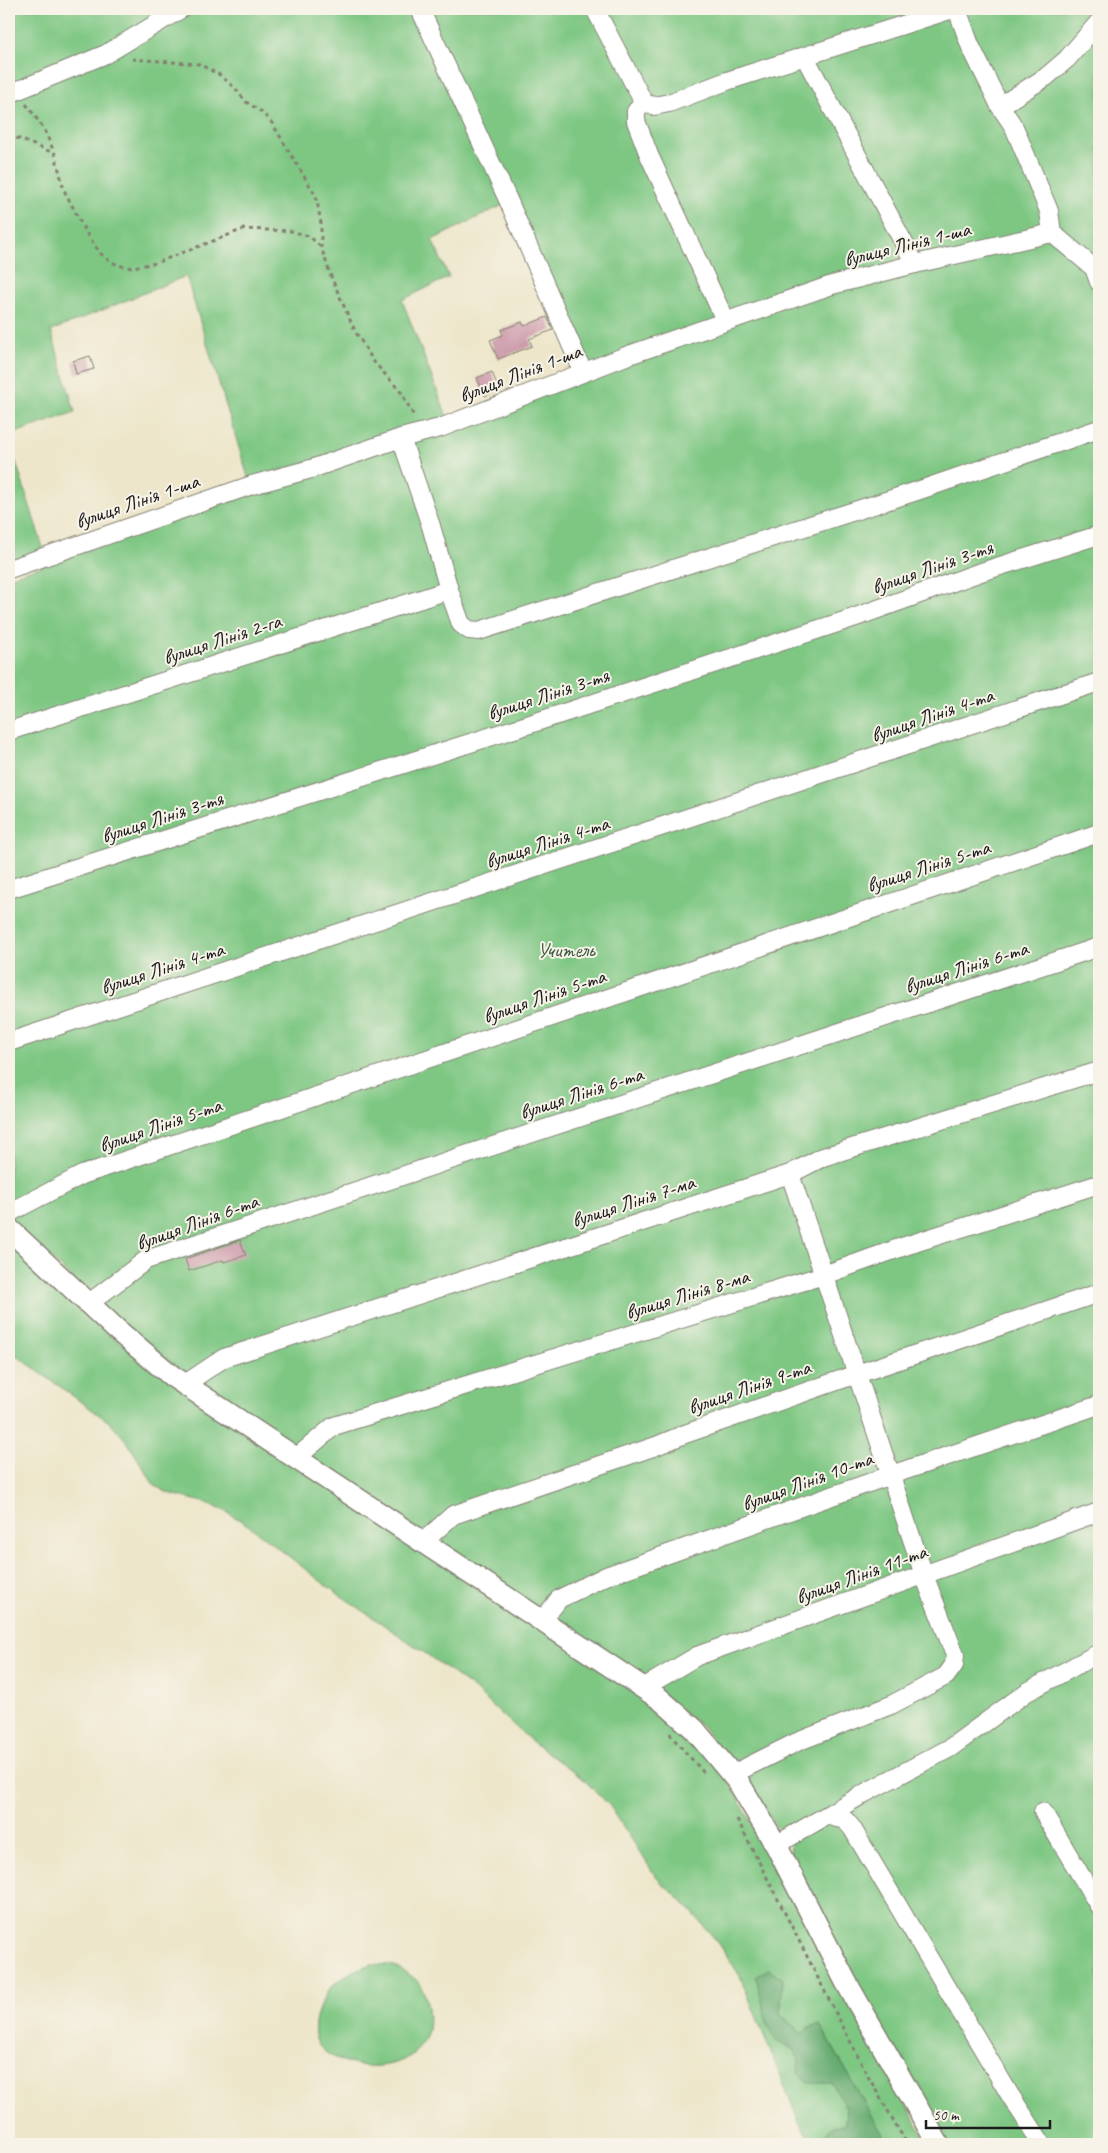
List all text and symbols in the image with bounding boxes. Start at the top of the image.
street label: вулиця Лінія 1-ша [841,215,975,272]
street label: вулиця Лінія 1-ша [455,337,587,408]
street label: вулиця Лінія 1-ша [72,467,204,534]
street label: вулиця Лінія 3-тя [868,534,997,600]
street label: вулиця Лінія 2-га [160,607,286,670]
street label: вулиця Лінія 3-тя [484,662,613,726]
street label: вулиця Лінія 4-та [867,681,999,748]
street label: вулиця Лінія 3-тя [98,785,227,849]
street label: вулиця Лінія 4-та [482,809,614,874]
street label: вулиця Лінія 5-та [863,833,995,898]
street label: вулиця Лінія 6-та [901,934,1033,999]
street label: вулиця Лінія 4-та [97,935,229,1000]
park label: Учитель [537,937,596,963]
street label: вулиця Лінія 5-та [479,962,611,1029]
street label: вулиця Лінія 6-та [516,1060,648,1125]
street label: вулиця Лінія 5-та [95,1091,227,1158]
street label: вулиця Лінія 7-ма [568,1168,700,1233]
street label: вулиця Лінія 6-та [132,1187,263,1256]
street label: вулиця Лінія 8-ма [622,1262,754,1325]
street label: вулиця Лінія 9-та [684,1353,816,1420]
street label: вулиця Лінія 10-та [738,1445,878,1517]
street label: вулиця Лінія 11-та [792,1538,932,1610]
scale bar [926,2098,1049,2130]
text: 50 m [933,2106,960,2125]

